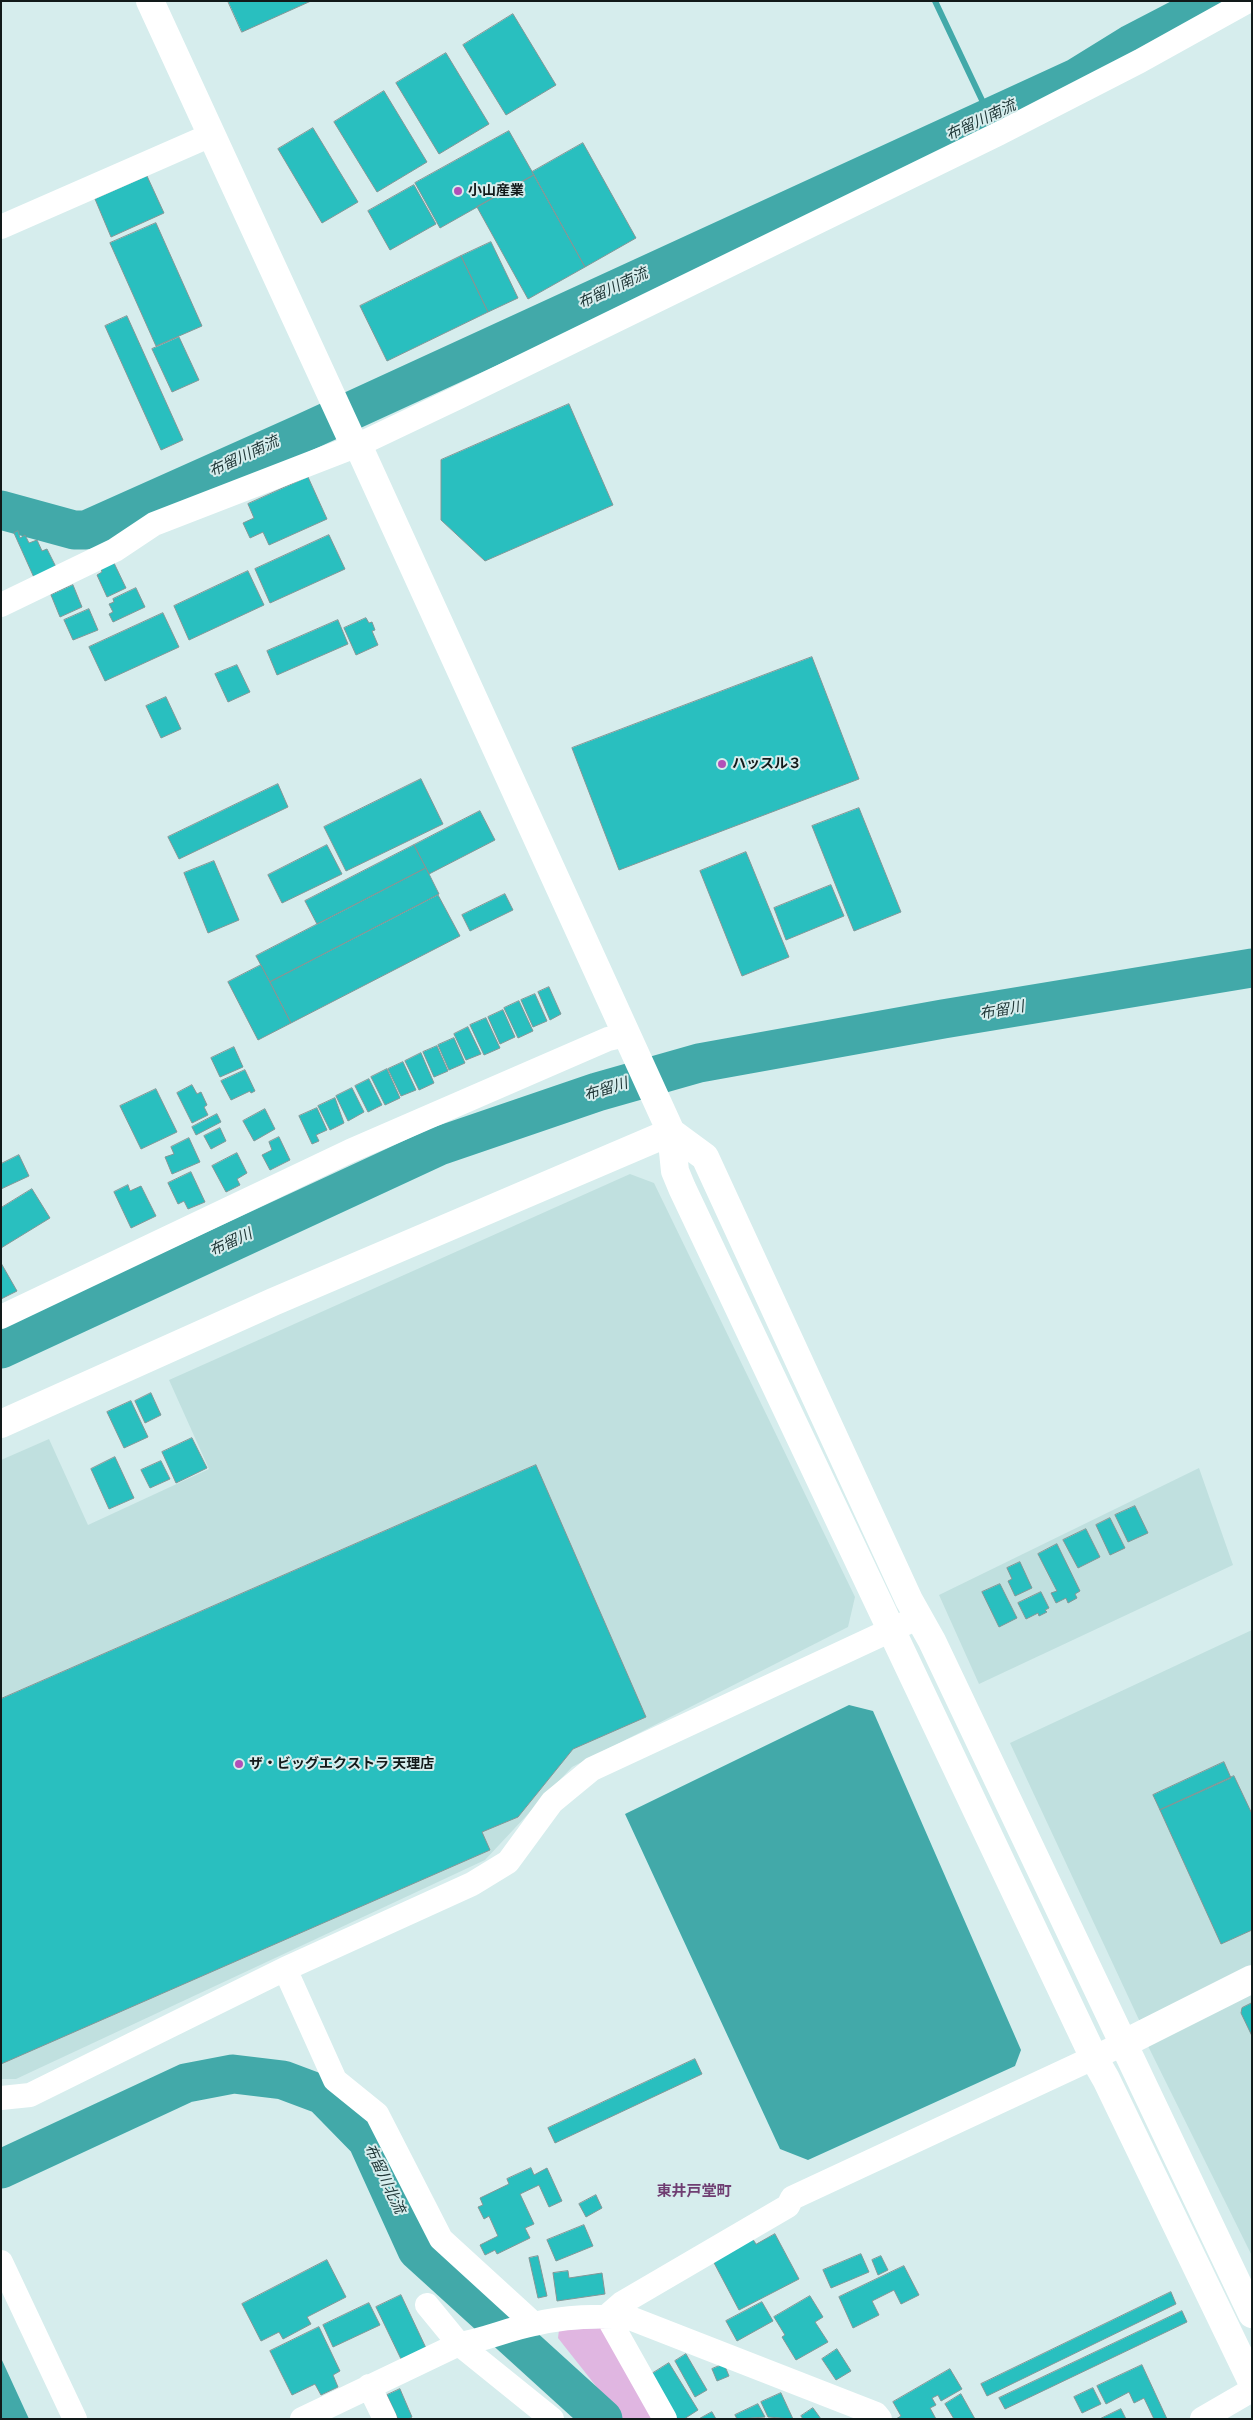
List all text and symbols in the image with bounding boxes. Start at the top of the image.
water label: 布留川南流 [943,97,1019,145]
place label: 小山産業 [468,183,524,199]
marker: 小山産業 [452,185,464,197]
water label: 布留川南流 [575,265,651,313]
water label: 布留川南流 [206,433,282,481]
place label: ハッスル３ [732,756,802,772]
marker: ハッスル３ [716,758,728,770]
water label: 布留川 [978,998,1026,1024]
water label: 布留川 [582,1075,630,1105]
water label: 布留川 [207,1225,255,1261]
place label: ザ・ビッグエクストラ 天理店 [249,1756,434,1772]
marker: ザ・ビッグエクストラ 天理店 [233,1758,245,1770]
water label: 布留川北流 [360,2141,408,2217]
district label: 東井戸堂町 [657,2183,731,2201]

